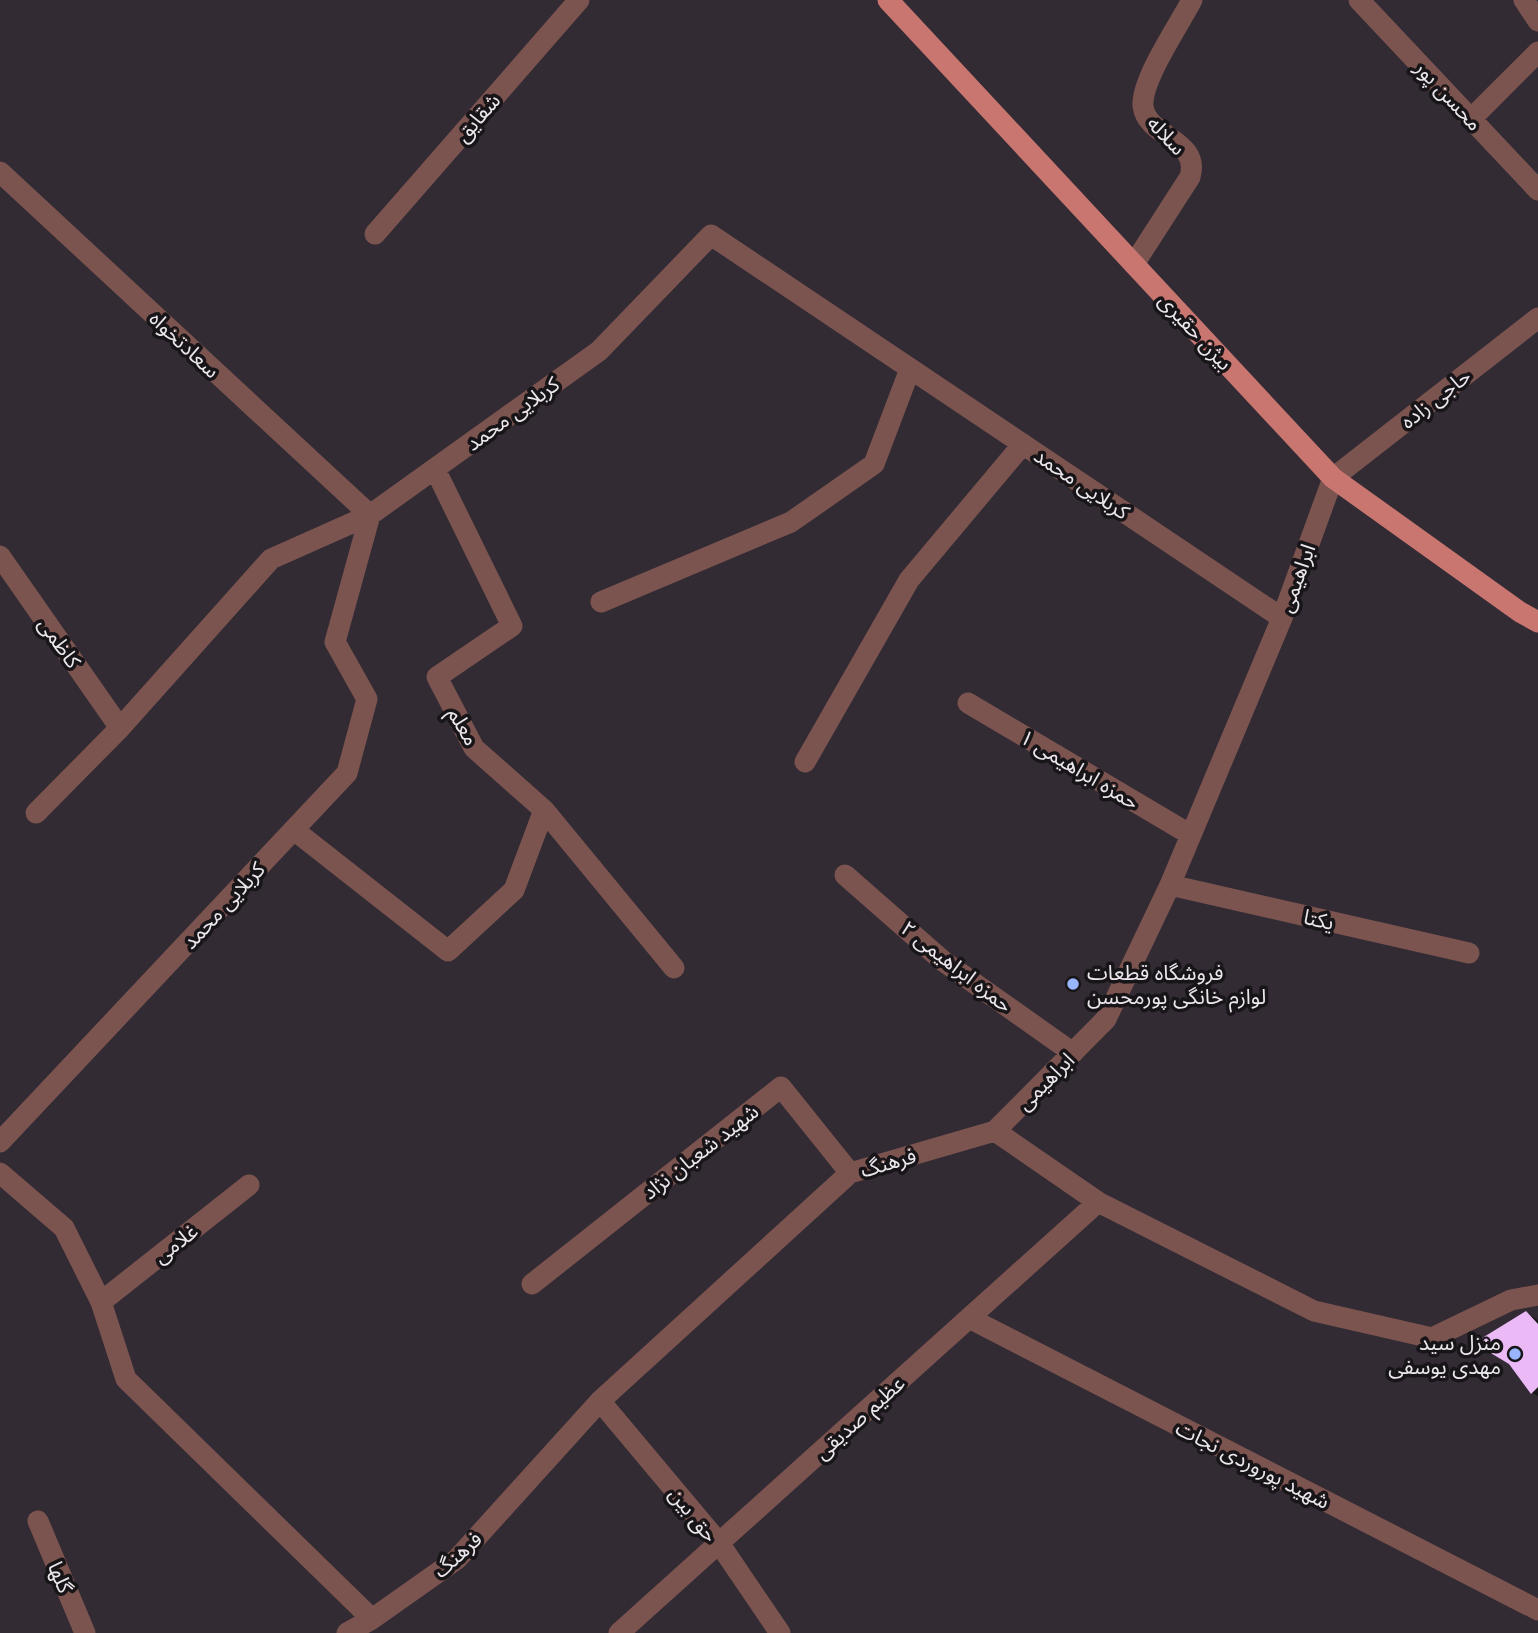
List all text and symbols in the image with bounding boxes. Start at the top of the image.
street label: محسن پور [1408,53,1489,136]
street label: شقایق [448,87,506,147]
street label: سلاله [1141,109,1193,161]
street label: بیژن حقیری [1153,286,1239,376]
street label: سعادتخواه [144,304,226,384]
street label: حاجی زاده [1394,362,1476,434]
street label: کربلایی محمد [459,369,565,457]
street label: کربلایی محمد [1029,441,1135,525]
street label: ابراهیمی [1271,540,1321,616]
street label: کاظمی [32,611,88,673]
street label: معلم [440,702,486,751]
street label: حمزه ابراهیمی ۱ [1015,722,1145,816]
street label: کربلایی محمد [175,855,271,955]
street label: یکتا [1301,902,1337,936]
street label: حمزه ابراهیمی ۲ [895,914,1019,1018]
place label: فروشگاه قطعات لوازم خانگی پورمحسن [1087,958,1266,1013]
marker: فروشگاه قطعات لوازم خانگی پورمحسن [1065,976,1081,992]
street label: ابراهیمی [1010,1046,1080,1116]
street label: شهید شعبان نژاد [636,1097,764,1205]
street label: فرهنگ [857,1141,919,1183]
street label: غلامی [147,1217,203,1269]
place label: منزل سید مهدی یوسفی [1388,1328,1501,1380]
marker: منزل سید مهدی یوسفی [1507,1346,1523,1362]
street label: عظیم صدیقی [808,1369,912,1467]
street label: شهید پوروردی نجات [1171,1413,1335,1515]
street label: حق بین [663,1480,725,1548]
street label: فرهنگ [427,1525,487,1583]
street label: گلها [42,1557,80,1597]

